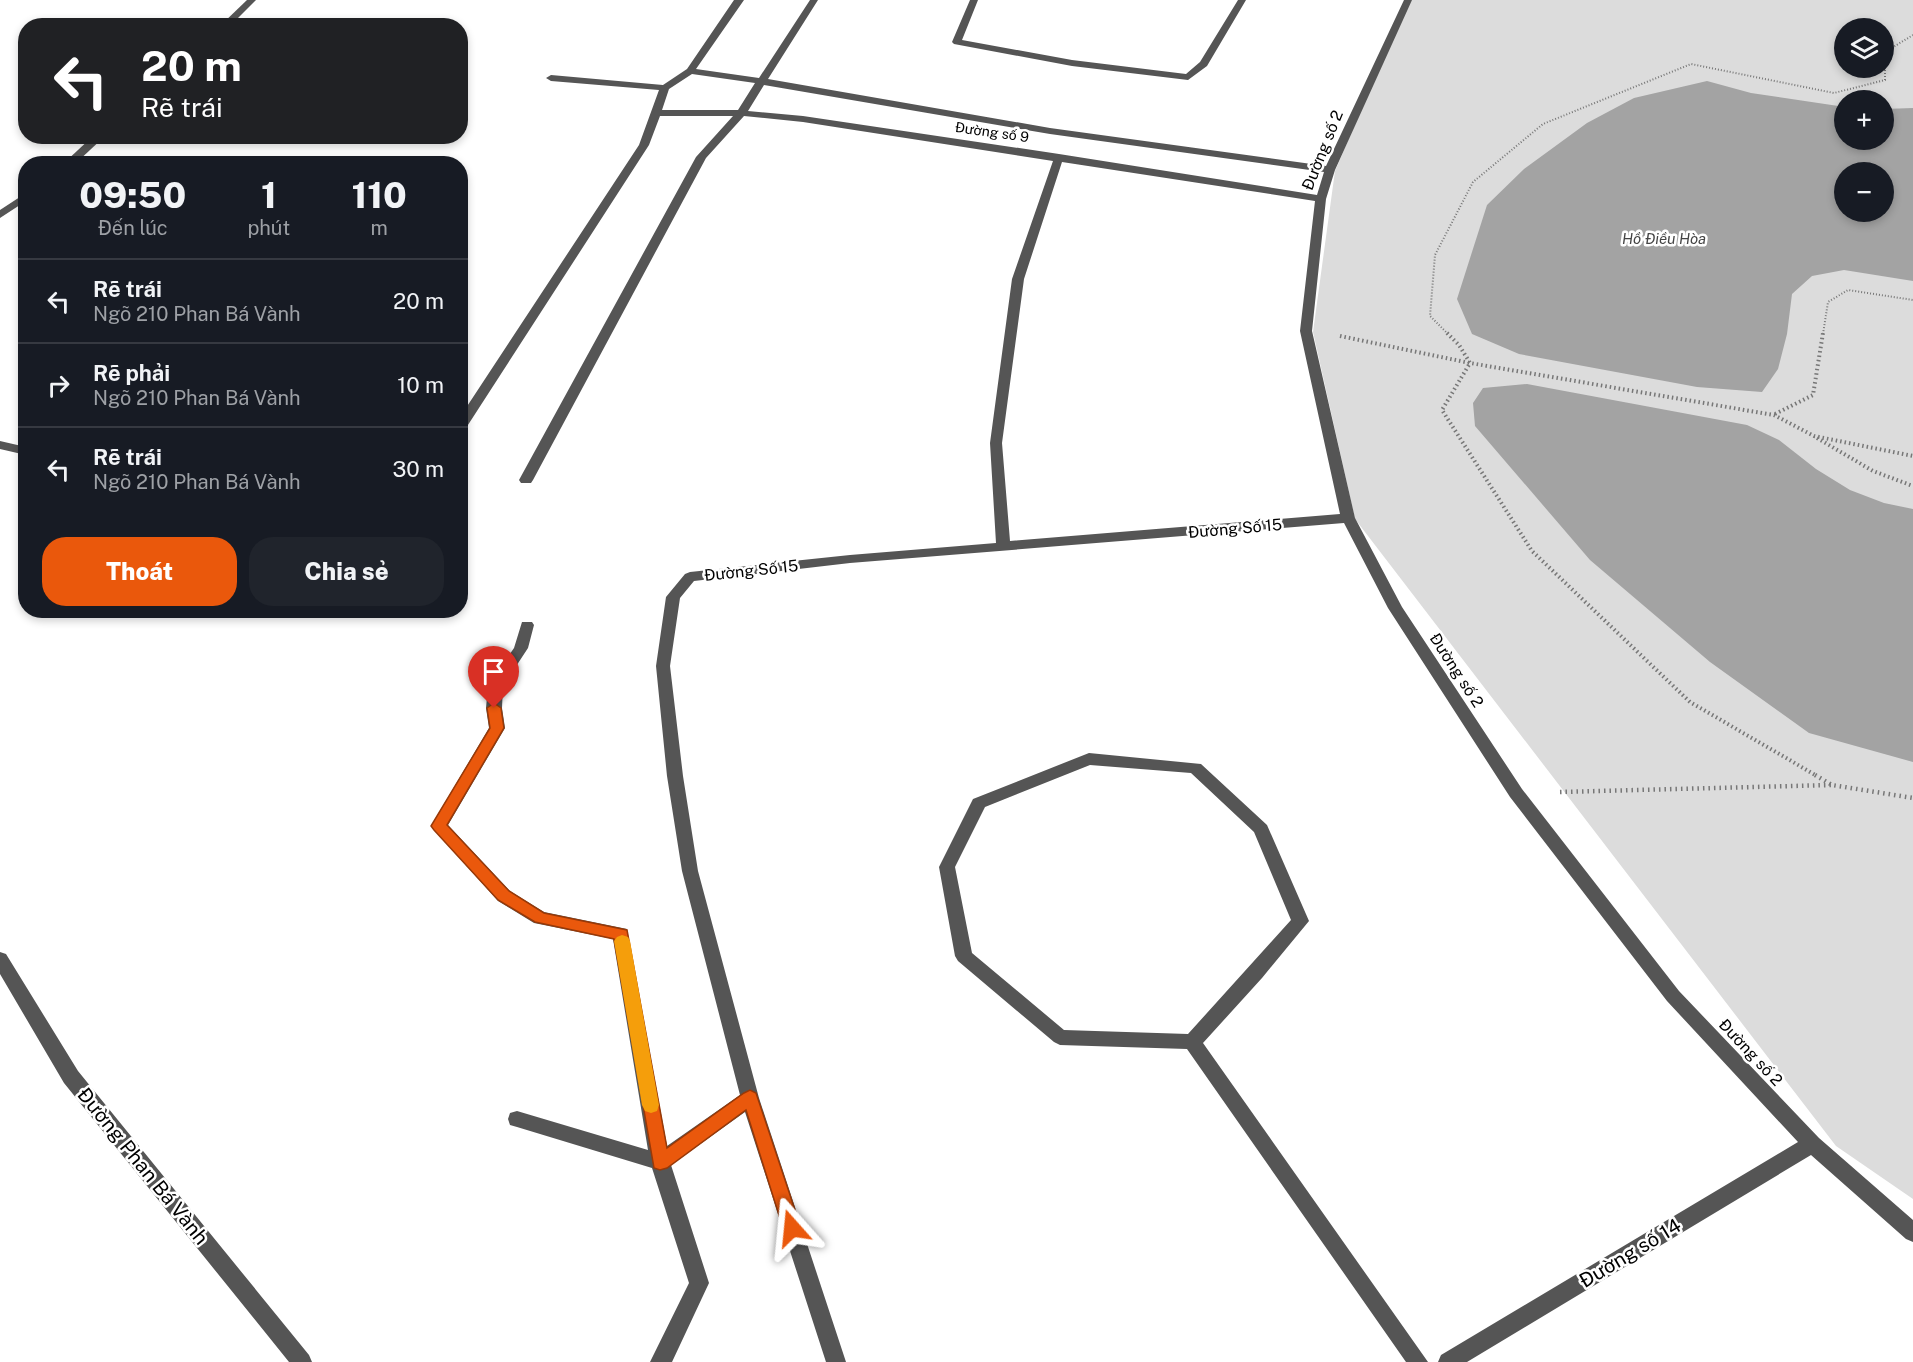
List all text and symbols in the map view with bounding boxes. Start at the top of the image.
map controls [1834,18,1894,222]
button: layers [1834,18,1894,78]
text: 20 m [141,41,242,90]
icon: left [42,42,120,120]
button: + [1834,90,1894,150]
text: Rẽ trái [141,91,223,123]
street label: Đường số 2 [1298,107,1347,193]
street label: Đường số 9 [954,119,1030,145]
button: − [1834,162,1894,222]
text: 09:50 [79,174,186,216]
text: 1 [261,174,277,216]
text: 110 [351,174,407,216]
text: Đến lúc [98,216,168,240]
text: phút [247,216,290,240]
text: m [370,216,388,240]
water label: Hồ Điều Hòa [1622,230,1706,247]
text: Rẽ trái [93,276,162,302]
icon: left [42,285,75,318]
text: 20 m [393,288,444,314]
text: Ngõ 210 Phan Bá Vành [93,302,301,326]
text: Rẽ phải [93,360,170,386]
icon: right [42,369,75,402]
text: 10 m [397,372,444,398]
text: Ngõ 210 Phan Bá Vành [93,386,301,410]
text: Rẽ trái [93,444,162,470]
icon: left [42,453,75,486]
text: 30 m [392,456,444,482]
text: Ngõ 210 Phan Bá Vành [93,470,301,494]
street label: Đường Số 15 [1187,515,1283,542]
button: Thoát [42,537,237,606]
button: Chia sẻ [249,537,444,606]
street label: Đường Số 15 [703,556,799,585]
street label: Đường số 2 [1426,630,1488,711]
pin [468,646,519,708]
icon: arrive [477,655,510,688]
street label: Đường số 2 [1715,1015,1786,1090]
street label: Đường Phan Bá Vành [72,1083,214,1249]
position arrow [760,1196,824,1260]
street label: Đường số 14 [1575,1213,1685,1293]

